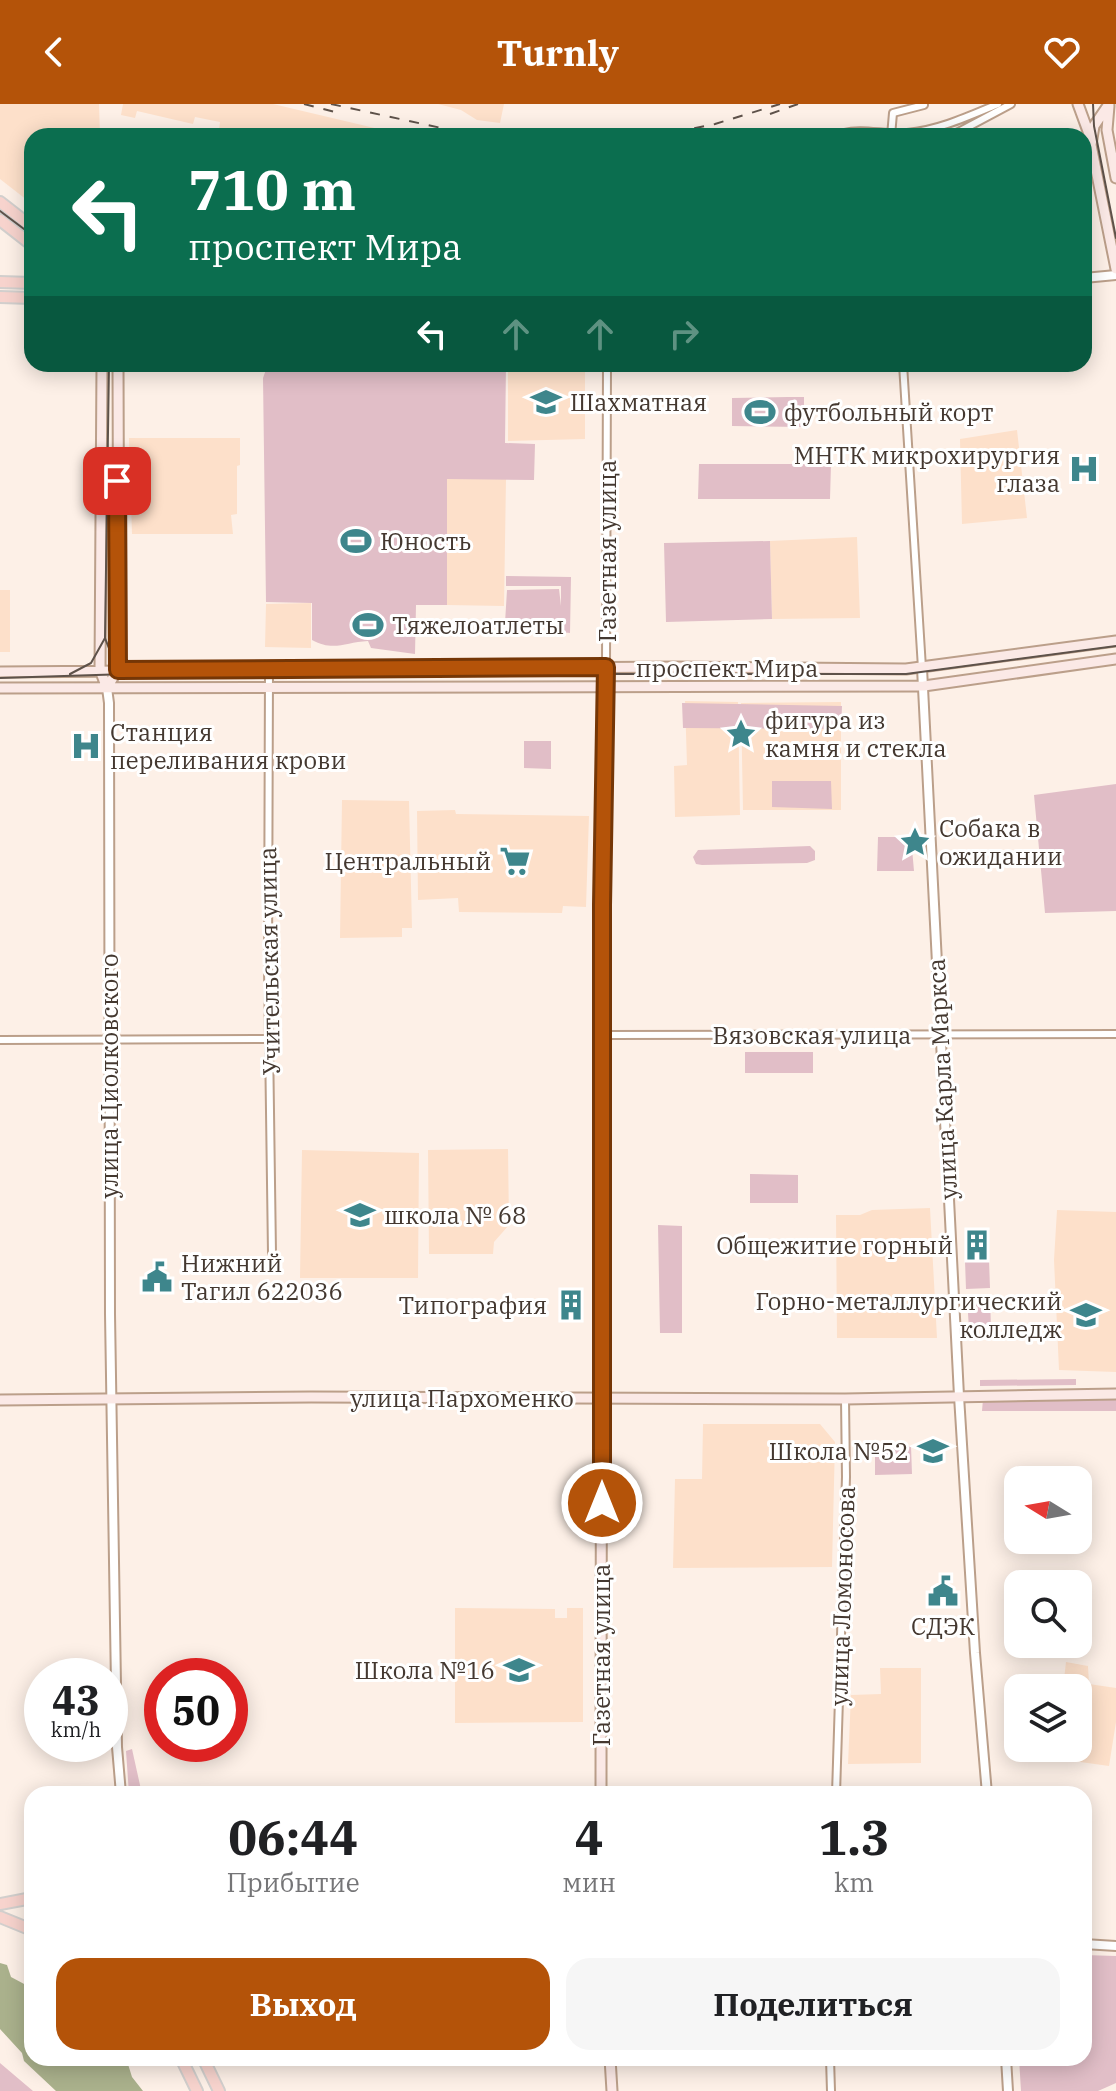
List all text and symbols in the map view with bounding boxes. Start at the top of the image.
text: Turnly [497,29,619,76]
icon: back [32,30,76,74]
icon: heart [1040,30,1084,74]
text: 710 m [188,153,356,225]
icon: left [56,160,160,264]
text: проспект Мира [188,223,462,270]
icon: left [410,312,454,356]
icon: ahead [494,312,538,356]
icon: ahead [578,312,622,356]
icon: right [662,312,706,356]
school or university icon: Шахматная [529,385,563,419]
place label: Шахматная [570,386,707,418]
sports icon: футбольный корт [743,395,777,429]
place label: футбольный корт [784,396,993,428]
place label: МНТК микрохирургия глаза [794,439,1060,499]
pin [83,447,151,515]
hospital icon: МНТК микрохирургия глаза [1067,452,1101,486]
icon: arrive [95,459,139,503]
street label: Газетная улица [591,460,623,642]
sports icon: Юность [339,524,373,558]
place label: Юность [380,525,471,557]
sports icon: Тяжелоатлеты [351,608,385,642]
place label: Тяжелоатлеты [392,609,564,641]
street label: проспект Мира [636,652,818,684]
place label: фигура из камня и стекла [765,704,947,764]
place label: Станция переливания крови [110,716,346,776]
place icon: фигура из камня и стекла [724,717,758,751]
hospital icon: Станция переливания крови [69,729,103,763]
place label: Собака в ожидании [939,812,1063,872]
place icon: Собака в ожидании [898,825,932,859]
supermarket icon: Центральный [498,844,532,878]
place label: Центральный [325,845,491,877]
street label: Учительская улица [251,847,287,1075]
street label: улица Циолковского [93,954,125,1198]
street label: улица Карла Маркса [920,957,964,1201]
street label: Вязовская улица [713,1019,911,1051]
school or university icon: школа № 68 [343,1198,377,1232]
place label: школа № 68 [384,1199,527,1231]
building icon: Общежитие горный [960,1228,994,1262]
place label: Общежитие горный [716,1229,953,1261]
place label: Нижний Тагил 622036 [181,1247,343,1307]
public building icon: Нижний Тагил 622036 [140,1260,174,1294]
place label: Горно-металлургический колледж [755,1285,1062,1345]
building icon: Типография [554,1288,588,1322]
place label: Типография [398,1289,547,1321]
school or university icon: Горно-металлургический колледж [1069,1298,1103,1332]
street label: улица Пархоменко [350,1382,574,1414]
school or university icon: Школа №52 [916,1434,950,1468]
place label: Школа №52 [769,1435,909,1467]
position arrow [560,1461,644,1545]
north arrow [1004,1466,1092,1554]
map controls [1004,1466,1092,1762]
street label: улица Ломоносова [822,1486,862,1706]
street label: Газетная улица [585,1564,617,1746]
button: search [1004,1570,1092,1658]
public building icon: СДЭК [926,1574,960,1608]
place label: СДЭК [911,1610,976,1642]
school or university icon: Школа №16 [502,1653,536,1687]
place label: Школа №16 [355,1654,495,1686]
speed limit sign: 50 [144,1658,248,1762]
text: 43 [52,1674,100,1726]
button: layers [1004,1674,1092,1762]
text: km/h [51,1716,101,1743]
text: 06:44 [228,1806,358,1868]
text: 4 [575,1806,603,1868]
text: 1.3 [818,1806,890,1868]
text: Прибытие [226,1865,360,1899]
text: мин [562,1865,616,1899]
text: km [834,1865,874,1899]
button: Выход [56,1958,550,2050]
button: Поделиться [566,1958,1060,2050]

